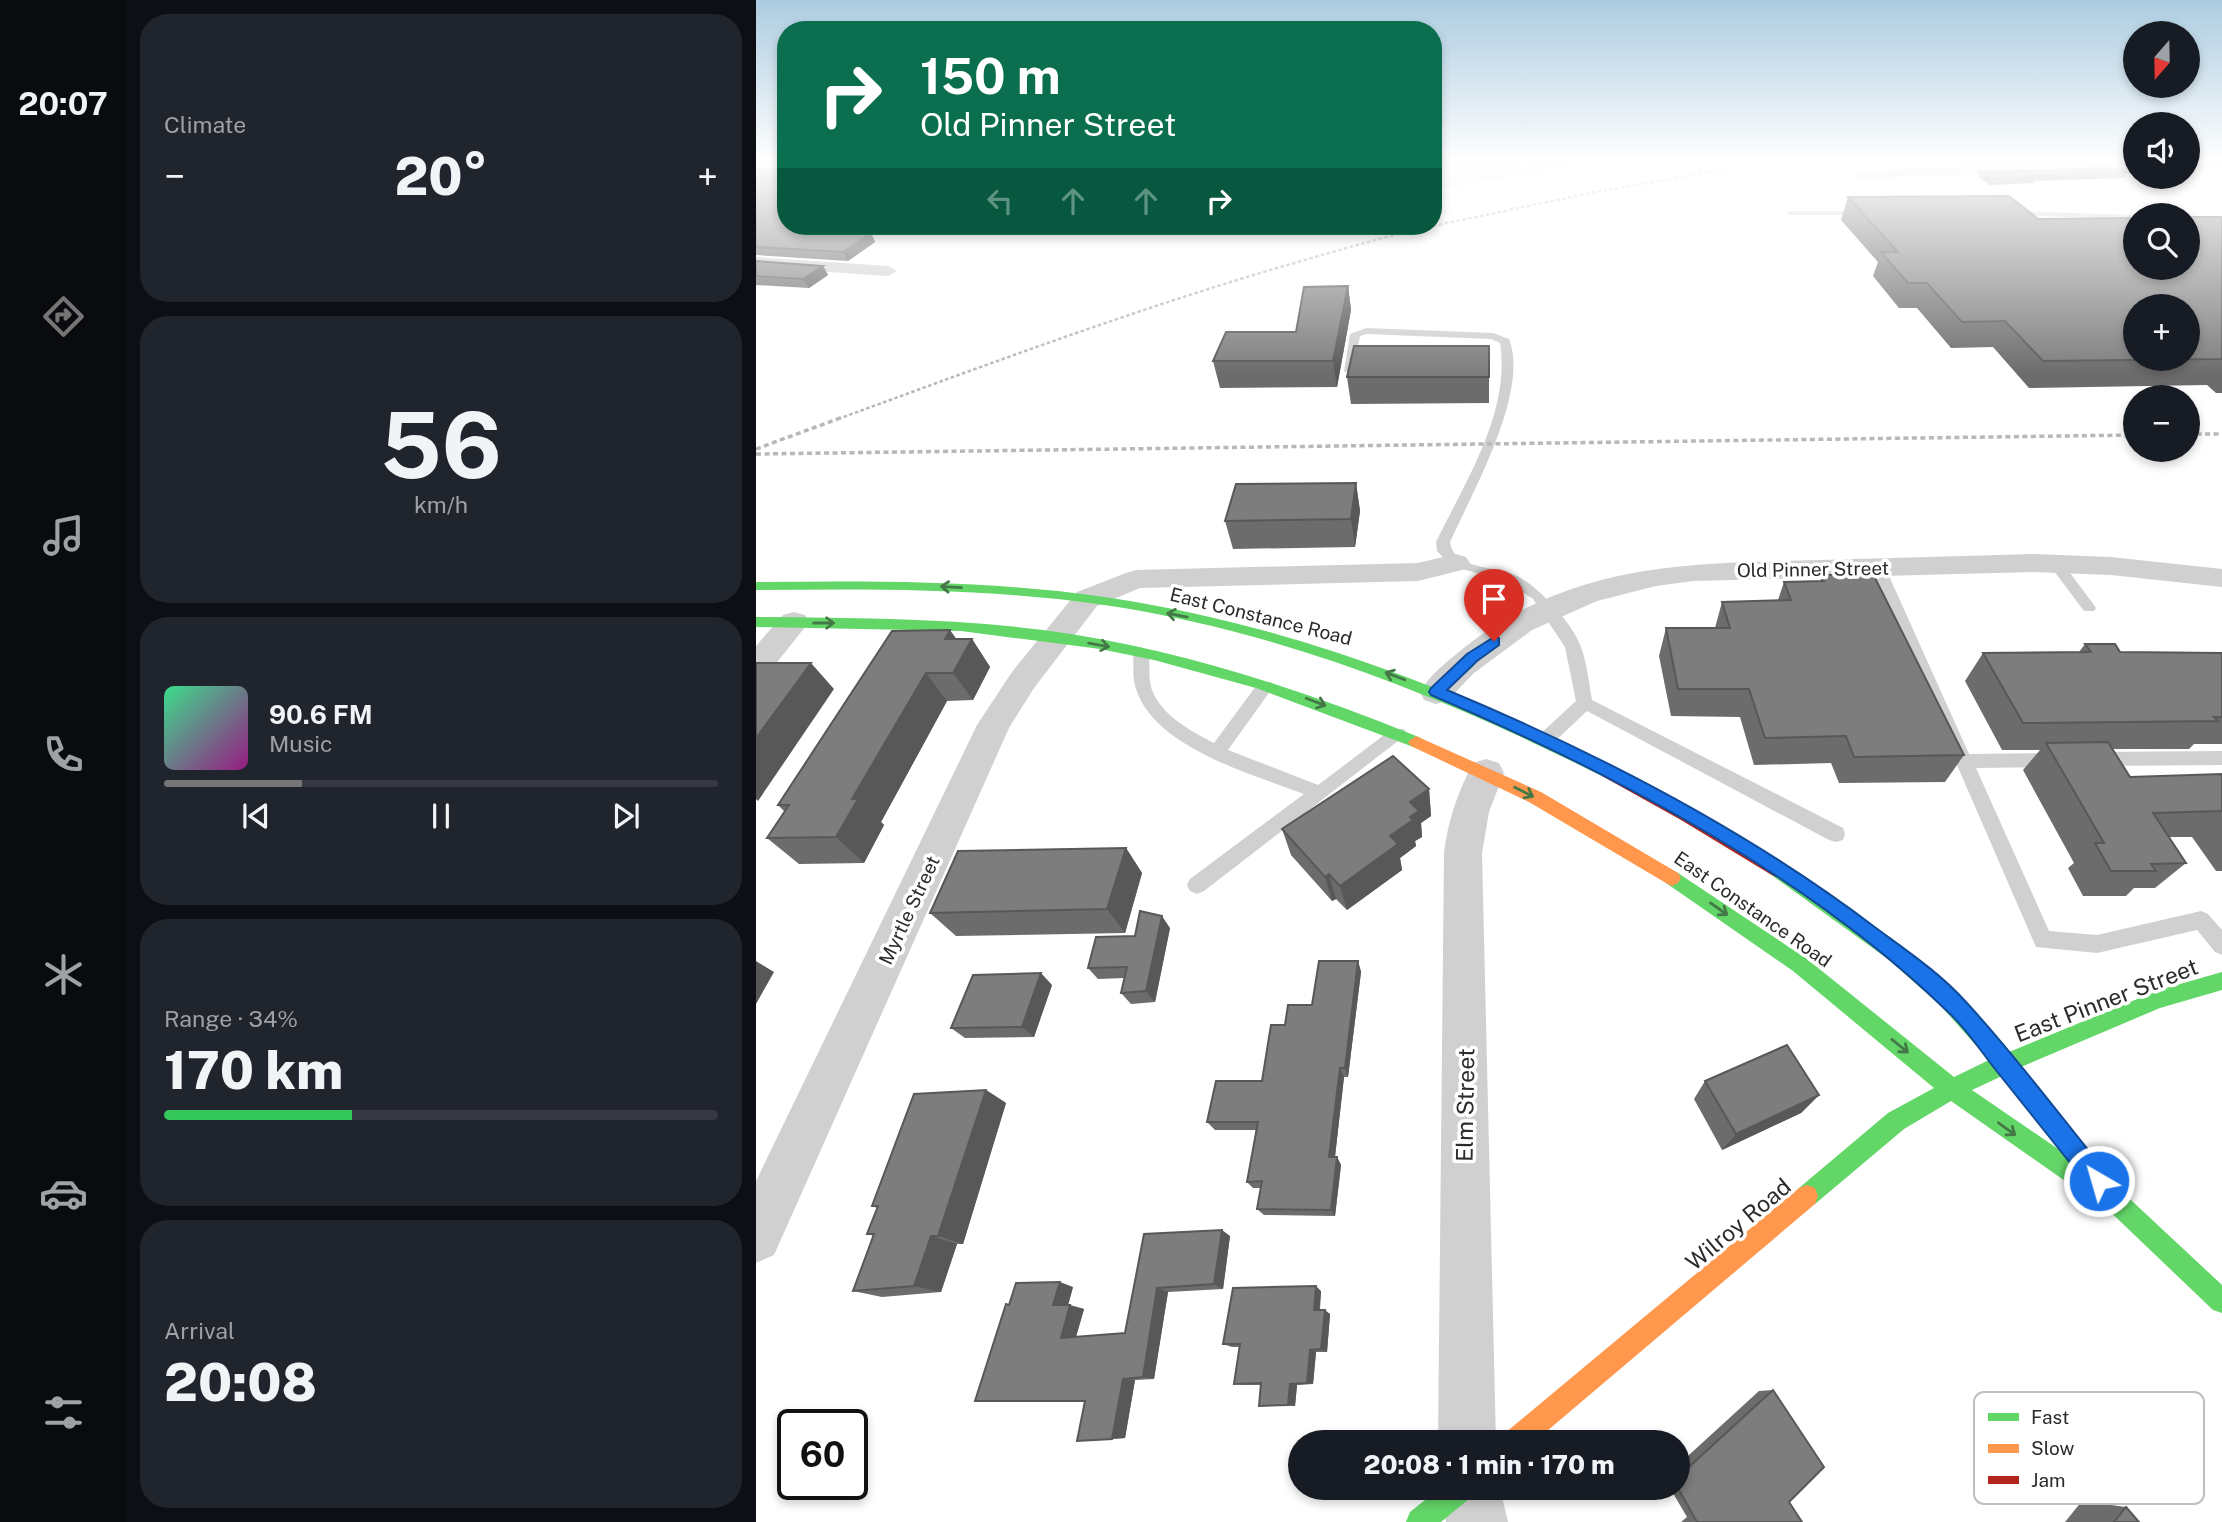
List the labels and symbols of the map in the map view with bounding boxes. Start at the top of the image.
north arrow [2123,21,2200,98]
street label: Old Pinner Street [1737,557,1889,581]
pin [1464,569,1524,641]
one-way arrow [940,580,963,593]
street label: East Constance Road [1168,583,1354,649]
one-way arrow [1166,607,1189,621]
one-way arrow [812,616,835,630]
one-way arrow [1087,639,1110,652]
one-way arrow [1385,669,1407,681]
one-way arrow [1304,697,1326,710]
one-way arrow [1513,785,1534,799]
street label: East Constance Road [1670,846,1836,972]
street label: Myrtle Street [874,852,944,968]
one-way arrow [1709,902,1729,916]
street label: East Pinner Street [2010,953,2202,1047]
one-way arrow [1891,1038,1909,1054]
street label: Elm Street [1451,1048,1479,1162]
one-way arrow [1997,1122,2016,1136]
position arrow [2062,1144,2136,1218]
street label: Wilroy Road [1680,1172,1796,1276]
legend [1974,1392,2204,1504]
text: Fast [2031,1406,2069,1428]
speed limit sign: 60 [777,1409,868,1500]
text: Slow [2031,1437,2075,1459]
text: Jam [2031,1469,2065,1491]

